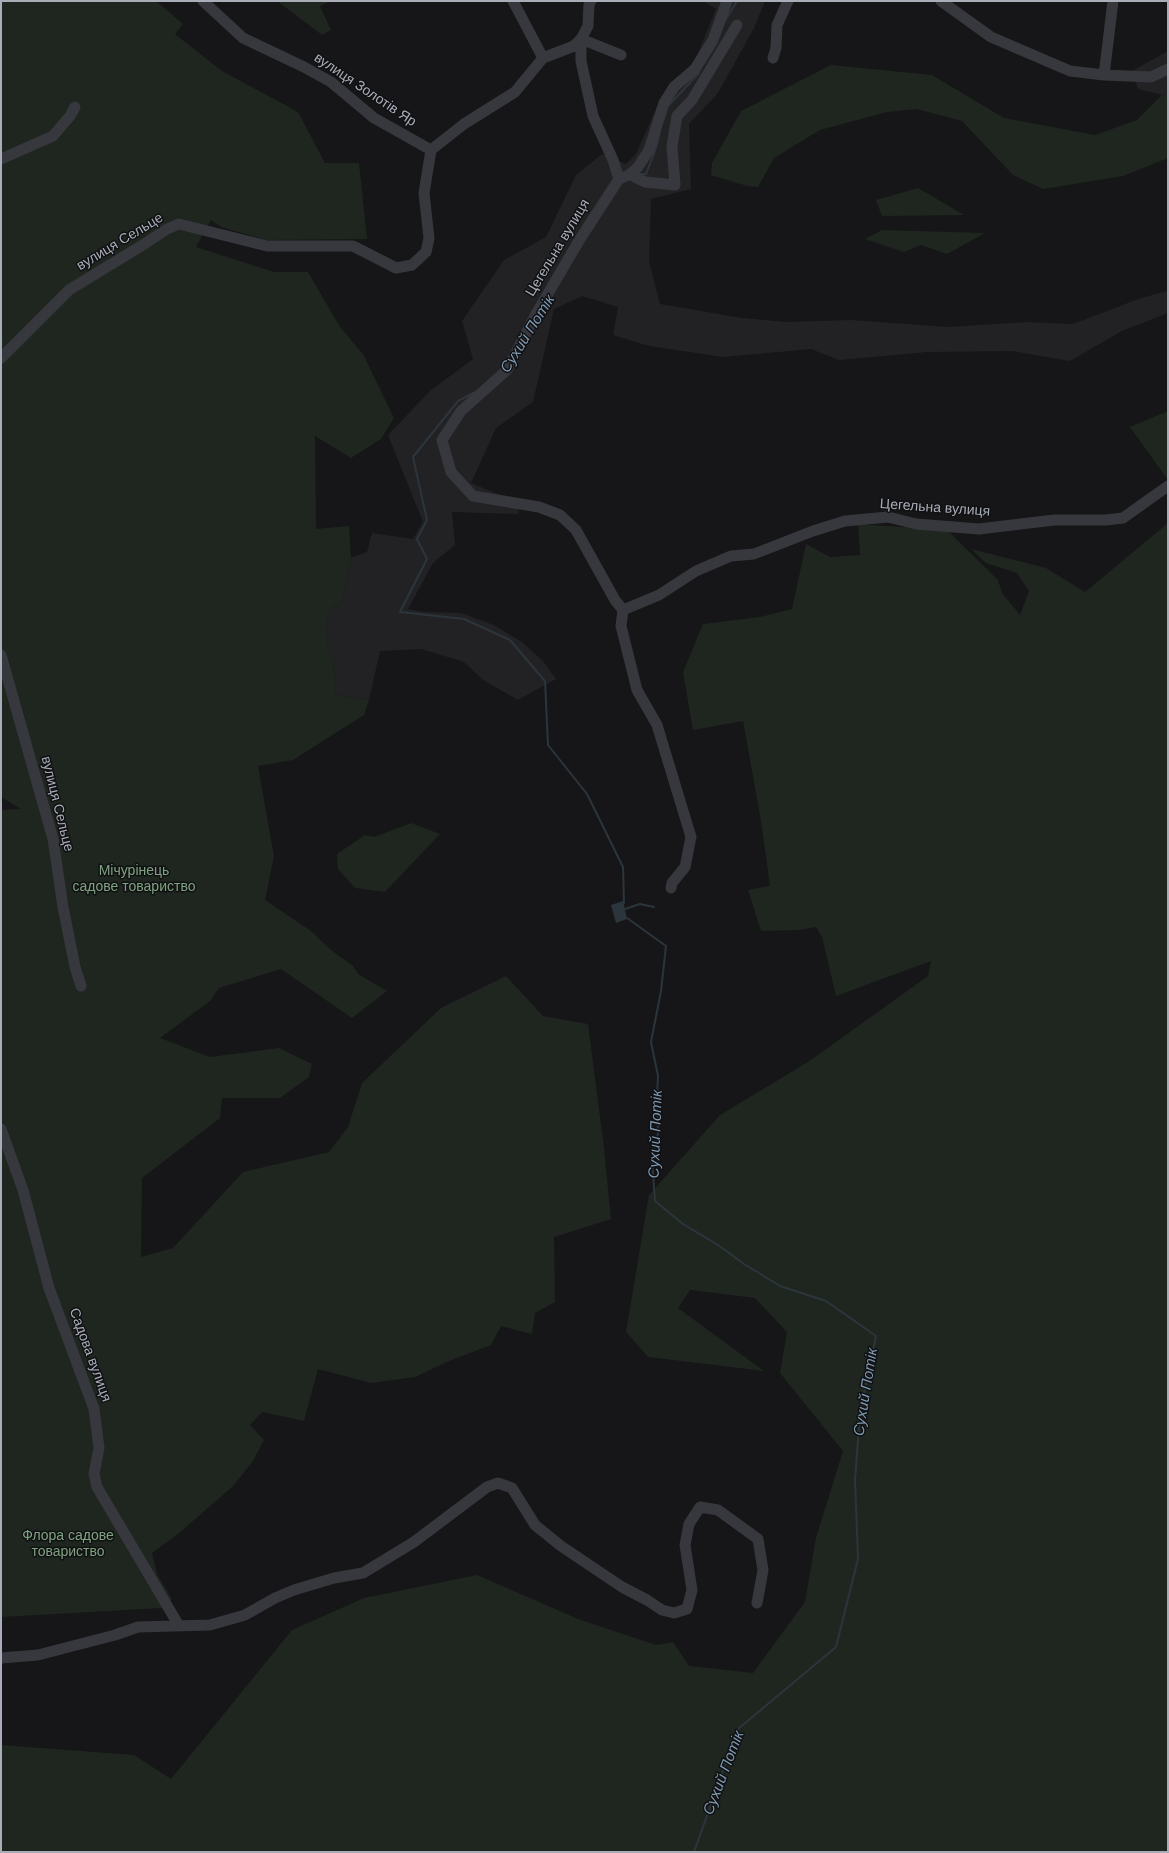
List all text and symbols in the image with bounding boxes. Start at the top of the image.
street label: вулиця Золотів Яр [311,50,419,130]
street label: Цегельна вулиця [522,196,594,300]
street label: вулиця Сельце [74,210,166,274]
water label: Сухий Потік [497,292,559,376]
street label: Цегельна вулиця [879,496,991,520]
street label: вулиця Сельце [37,754,77,854]
park label: Мічурінець садове товариство [73,863,195,896]
water label: Сухий Потік [645,1089,667,1179]
street label: Садова вулиця [65,1306,115,1404]
water label: Сухий Потік [850,1347,882,1437]
park label: Флора садове товариство [22,1528,114,1560]
water label: Сухий Потік [700,1728,748,1818]

